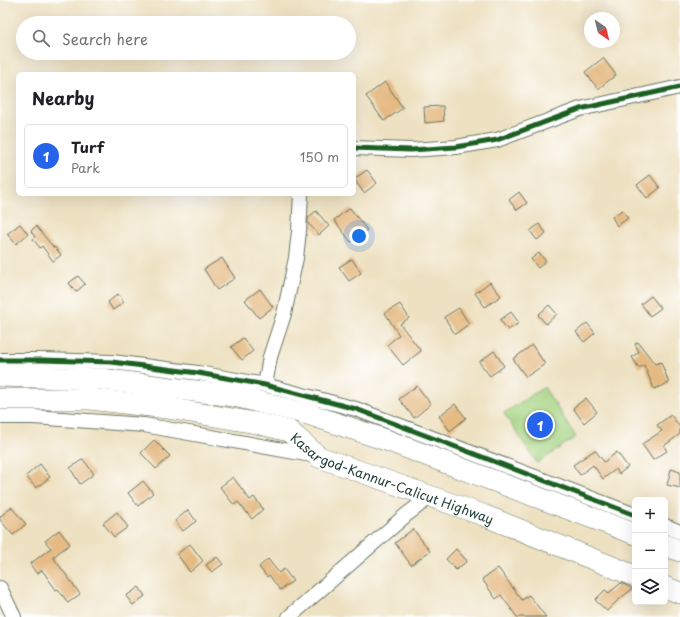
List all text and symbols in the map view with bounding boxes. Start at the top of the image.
north arrow [584,12,620,48]
search box [16,16,356,60]
icon: search [30,27,52,49]
text: Search here [62,27,148,50]
text: Nearby [32,85,94,111]
text: Turf [71,135,104,158]
text: 1 [43,147,49,166]
text: 150 m [300,147,339,166]
text: Park [71,158,100,177]
your location [349,226,369,246]
pin: 1 [527,410,553,440]
street label: Kasargod-Kannur-Calicut Highway [287,428,497,528]
map controls [632,497,668,605]
button: + [632,497,668,533]
button: − [632,533,668,569]
button: layers [632,569,668,605]

